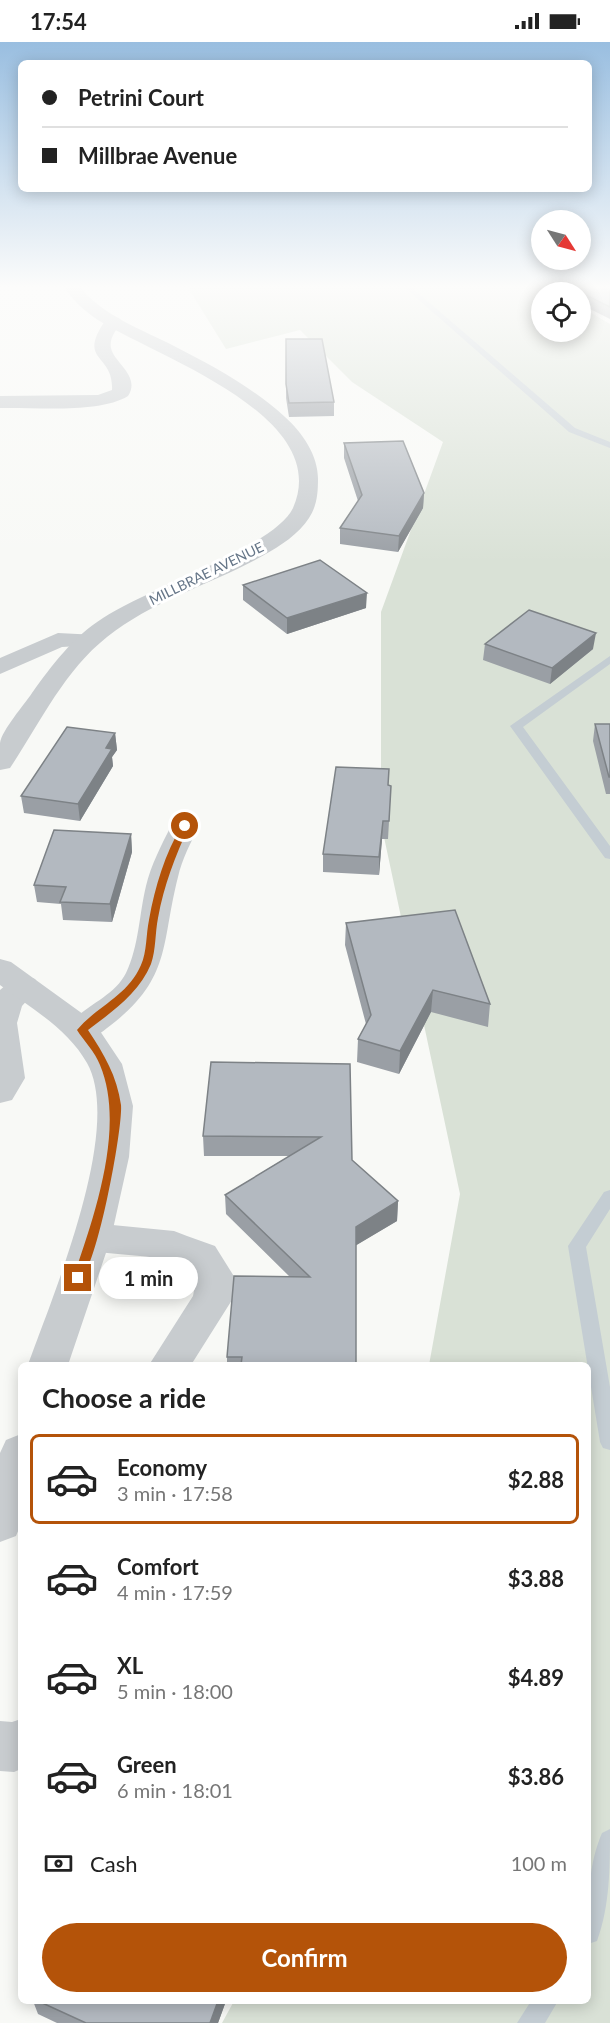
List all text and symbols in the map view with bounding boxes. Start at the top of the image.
text: 17:54 [30,8,87,35]
text: Petrini Court [78,84,204,111]
text: Millbrae Avenue [78,142,237,169]
north arrow [531,210,591,270]
map controls [531,210,591,342]
button: locate [531,282,591,342]
street label: MILLBRAE AVENUE [146,538,266,608]
route start [171,812,198,839]
callout: 1 min [99,1257,198,1299]
route end [64,1264,91,1291]
text: 1 min [124,1266,173,1290]
text: Choose a ride [42,1381,206,1414]
icon: car [45,1452,99,1506]
text: Economy [117,1454,207,1481]
text: $2.88 [508,1466,564,1493]
text: 3 min · 17:58 [117,1481,233,1505]
icon: car [45,1551,99,1605]
text: Comfort [117,1553,199,1580]
text: $3.88 [508,1565,564,1592]
text: 4 min · 17:59 [117,1580,233,1604]
icon: car [45,1650,99,1704]
text: XL [117,1652,143,1679]
text: $4.89 [508,1664,564,1691]
text: 5 min · 18:00 [117,1679,233,1703]
icon: car [45,1749,99,1803]
text: Green [117,1751,177,1778]
text: $3.86 [508,1763,564,1790]
text: 6 min · 18:01 [117,1778,233,1802]
icon: cash [42,1847,75,1880]
text: Cash [90,1850,137,1877]
text: 100 m [511,1851,567,1875]
button: Confirm [42,1923,567,1992]

